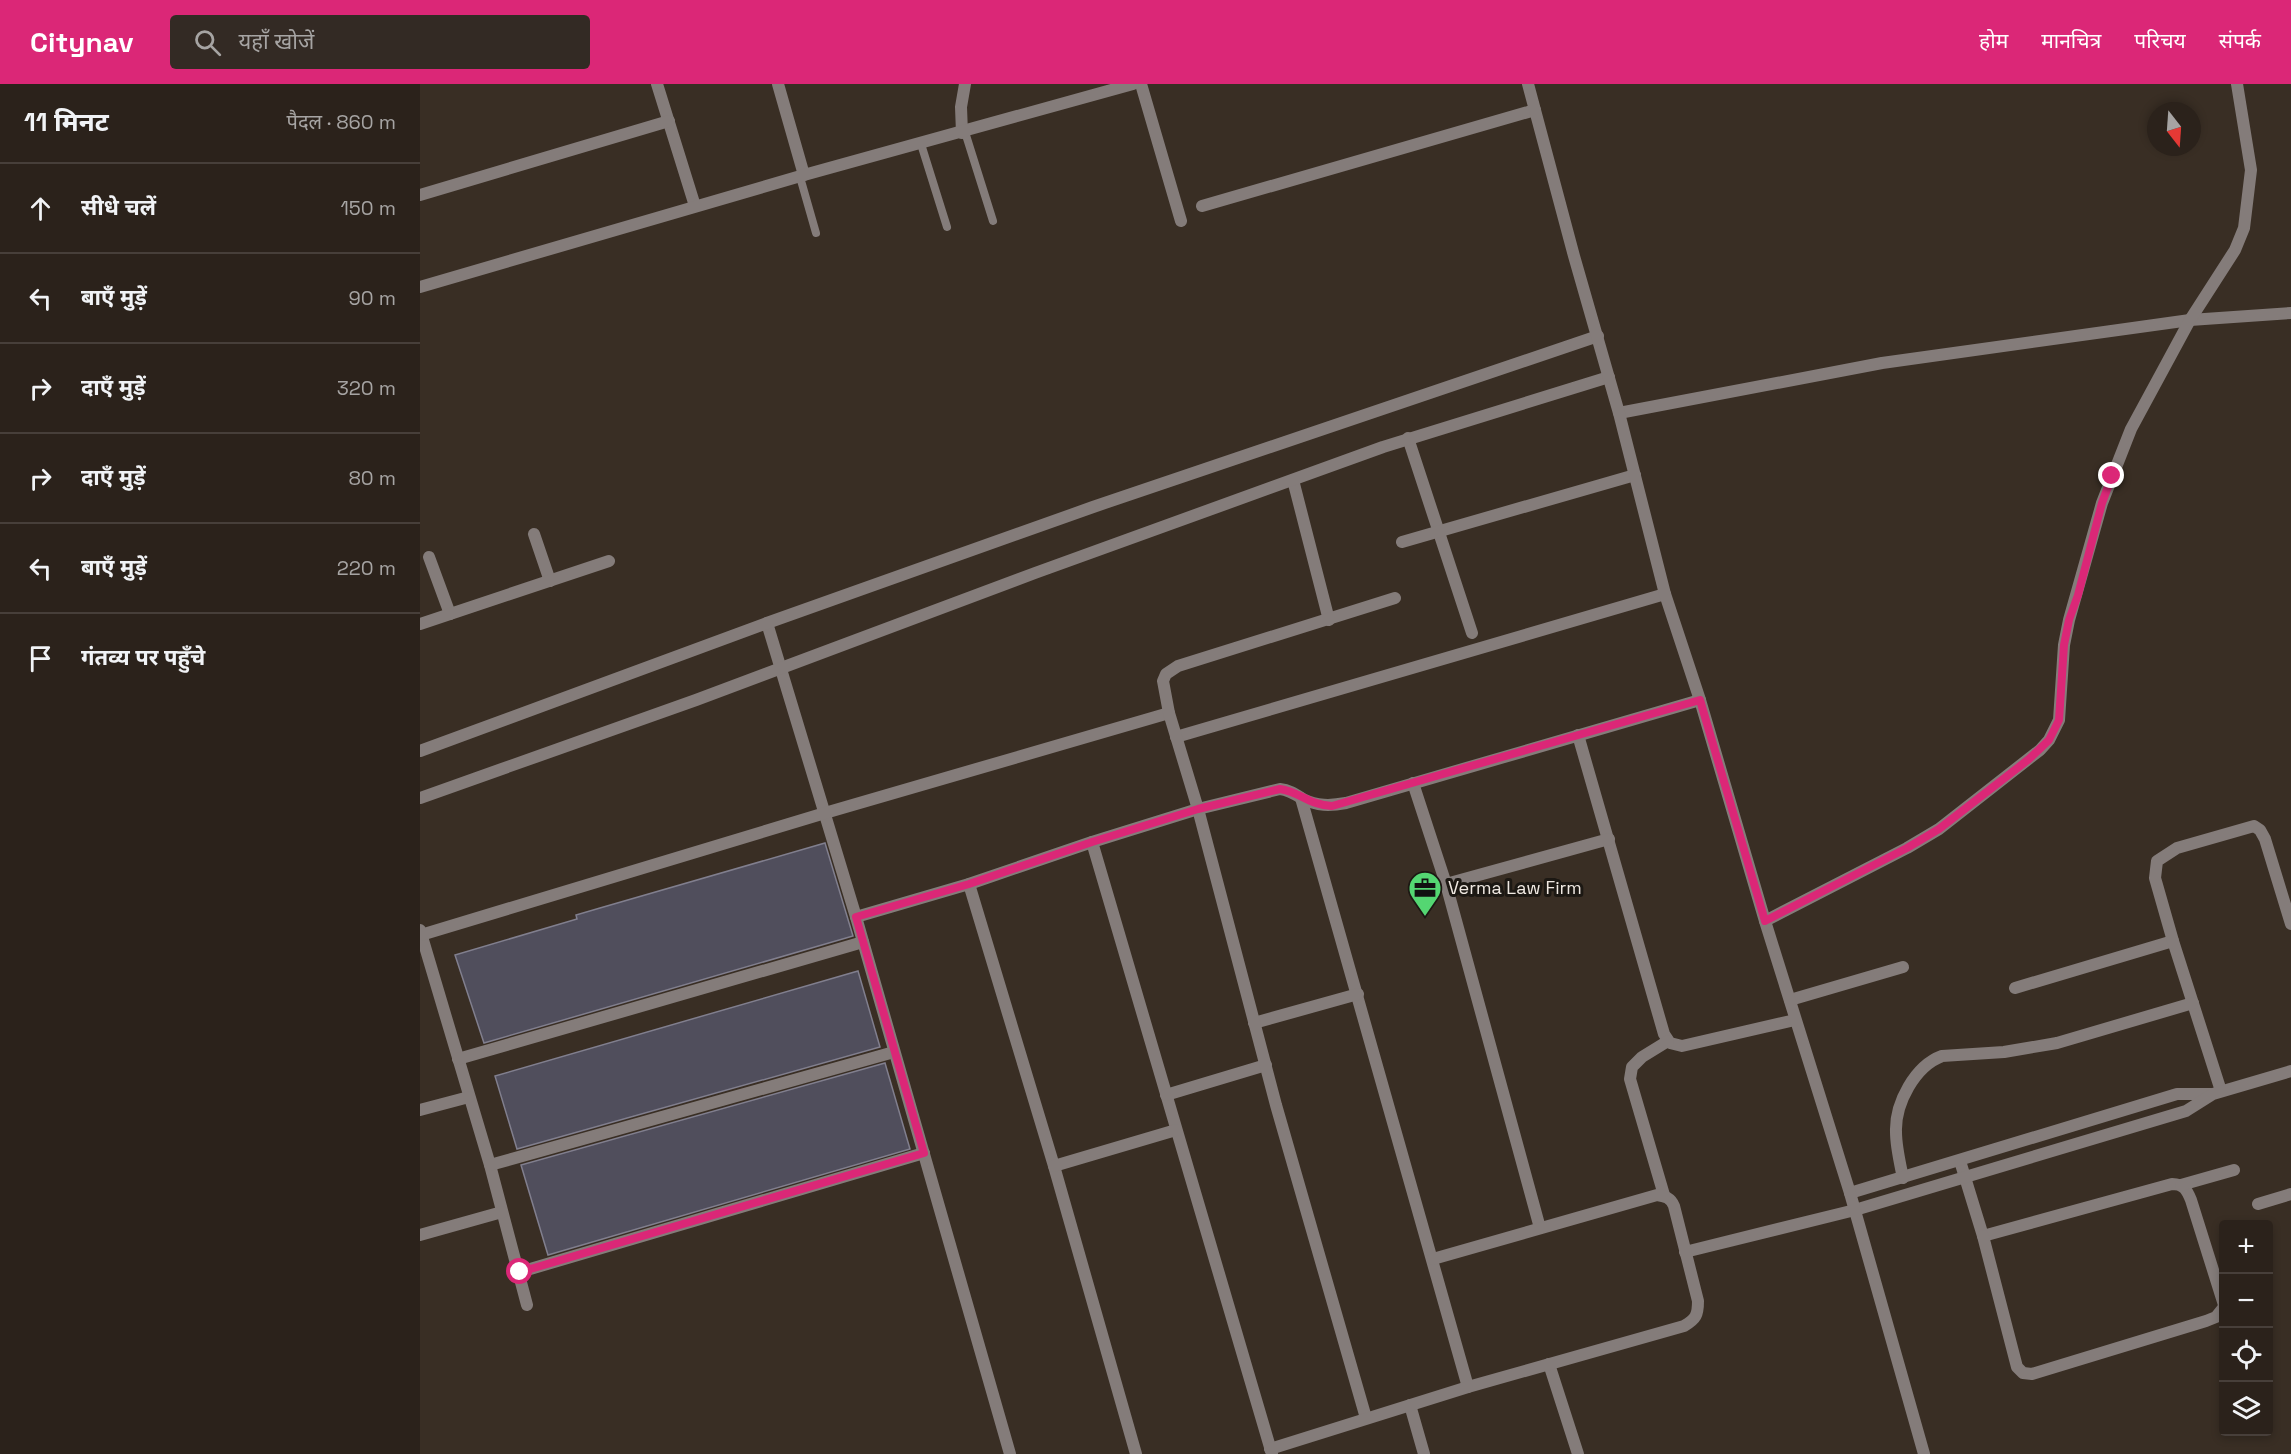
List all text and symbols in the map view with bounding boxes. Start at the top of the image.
search box [170,15,590,69]
text: Citynav [30,24,134,60]
icon: search [191,26,224,59]
text: यहाँ खोजें [239,27,314,55]
text: होम [1979,27,2008,54]
text: मानचित्र [2041,27,2101,54]
text: परिचय [2134,27,2186,54]
text: संपर्क [2219,27,2261,54]
north arrow [2147,102,2201,156]
text: 11 मिनट [24,105,109,139]
text: पैदल · 860 m [287,109,396,135]
icon: ahead [24,192,57,225]
text: सीधे चलें [81,193,156,221]
text: 150 m [341,195,396,221]
icon: left [24,282,57,315]
text: बाएँ मुड़ें [81,283,147,311]
text: 90 m [349,285,396,311]
icon: right [24,372,57,405]
text: दाएँ मुड़ें [81,373,146,401]
text: 320 m [337,375,396,401]
icon: right [24,462,57,495]
route end [2098,462,2124,488]
text: दाएँ मुड़ें [81,463,146,491]
text: 80 m [348,465,396,491]
icon: left [24,552,57,585]
text: बाएँ मुड़ें [81,553,147,581]
text: 220 m [337,555,396,581]
icon: arrive [24,642,57,675]
text: गंतव्य पर पहुँचे [81,643,205,671]
office icon: Verma Law Firm [1407,870,1443,917]
place label: Verma Law Firm [1448,876,1582,899]
map controls [2219,1220,2273,1436]
button: + [2219,1220,2273,1274]
route start [506,1258,532,1284]
button: − [2219,1274,2273,1328]
button: locate [2219,1328,2273,1382]
button: layers [2219,1382,2273,1436]

